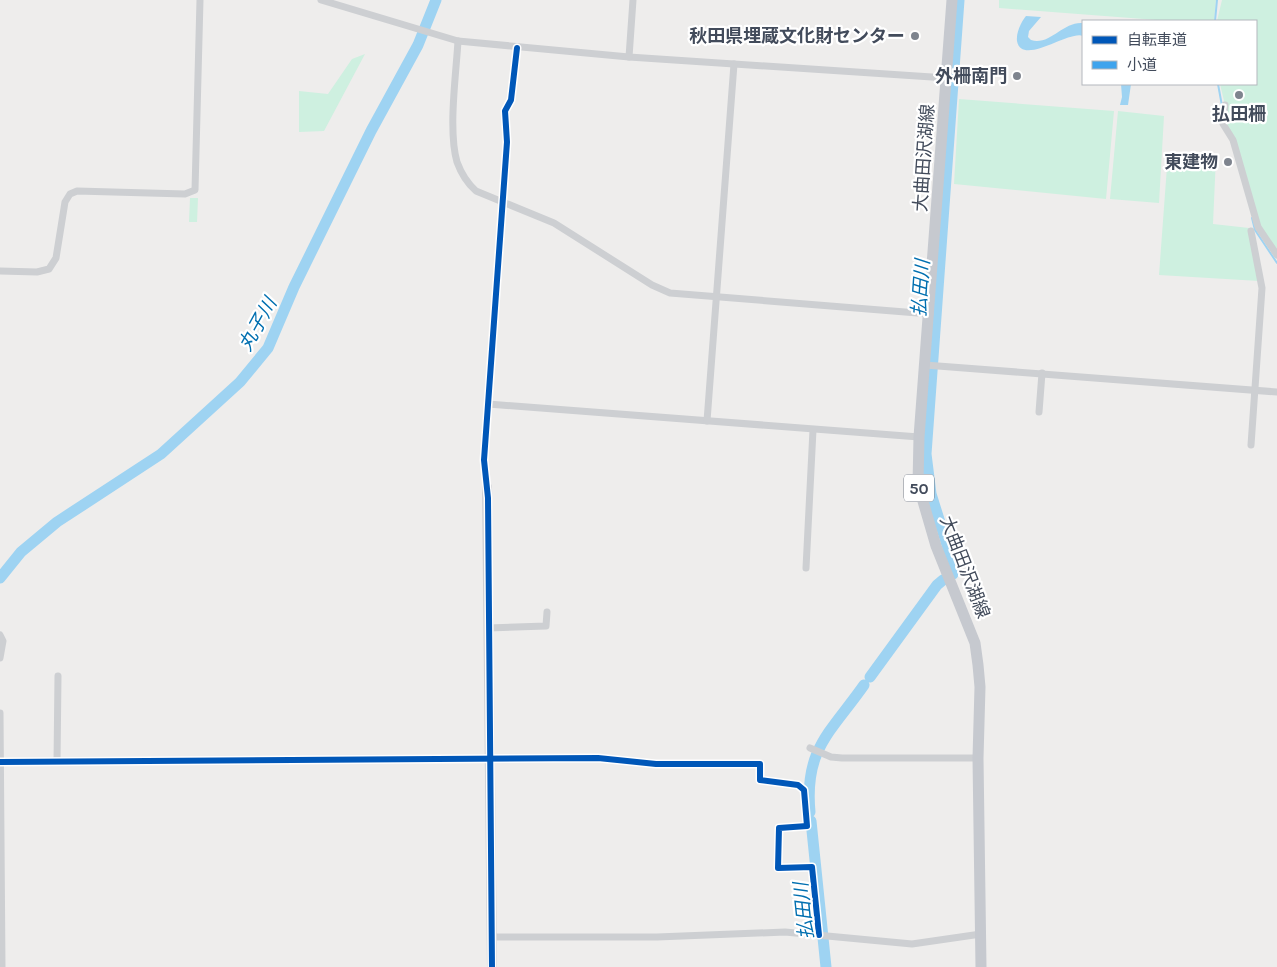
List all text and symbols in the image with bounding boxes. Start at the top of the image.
legend [1082,20,1257,85]
place label: 秋田県埋蔵文化財センター [689,25,905,47]
marker: 秋田県埋蔵文化財センター [909,30,921,42]
text: 自転車道 [1127,31,1187,49]
text: 小道 [1127,56,1157,74]
place label: 外柵南門 [935,65,1007,87]
marker: 外柵南門 [1011,70,1023,82]
marker: 払田柵 [1233,89,1245,101]
street label: 大曲田沢湖線 [909,103,939,213]
place label: 払田柵 [1212,103,1266,125]
place label: 東建物 [1164,151,1218,173]
marker: 東建物 [1222,156,1234,168]
water label: 払田川 [908,257,934,317]
water label: 丸子川 [234,292,282,355]
road number: 50 [904,474,934,502]
street label: 大曲田沢湖線 [935,513,995,621]
water label: 払田川 [790,879,818,940]

